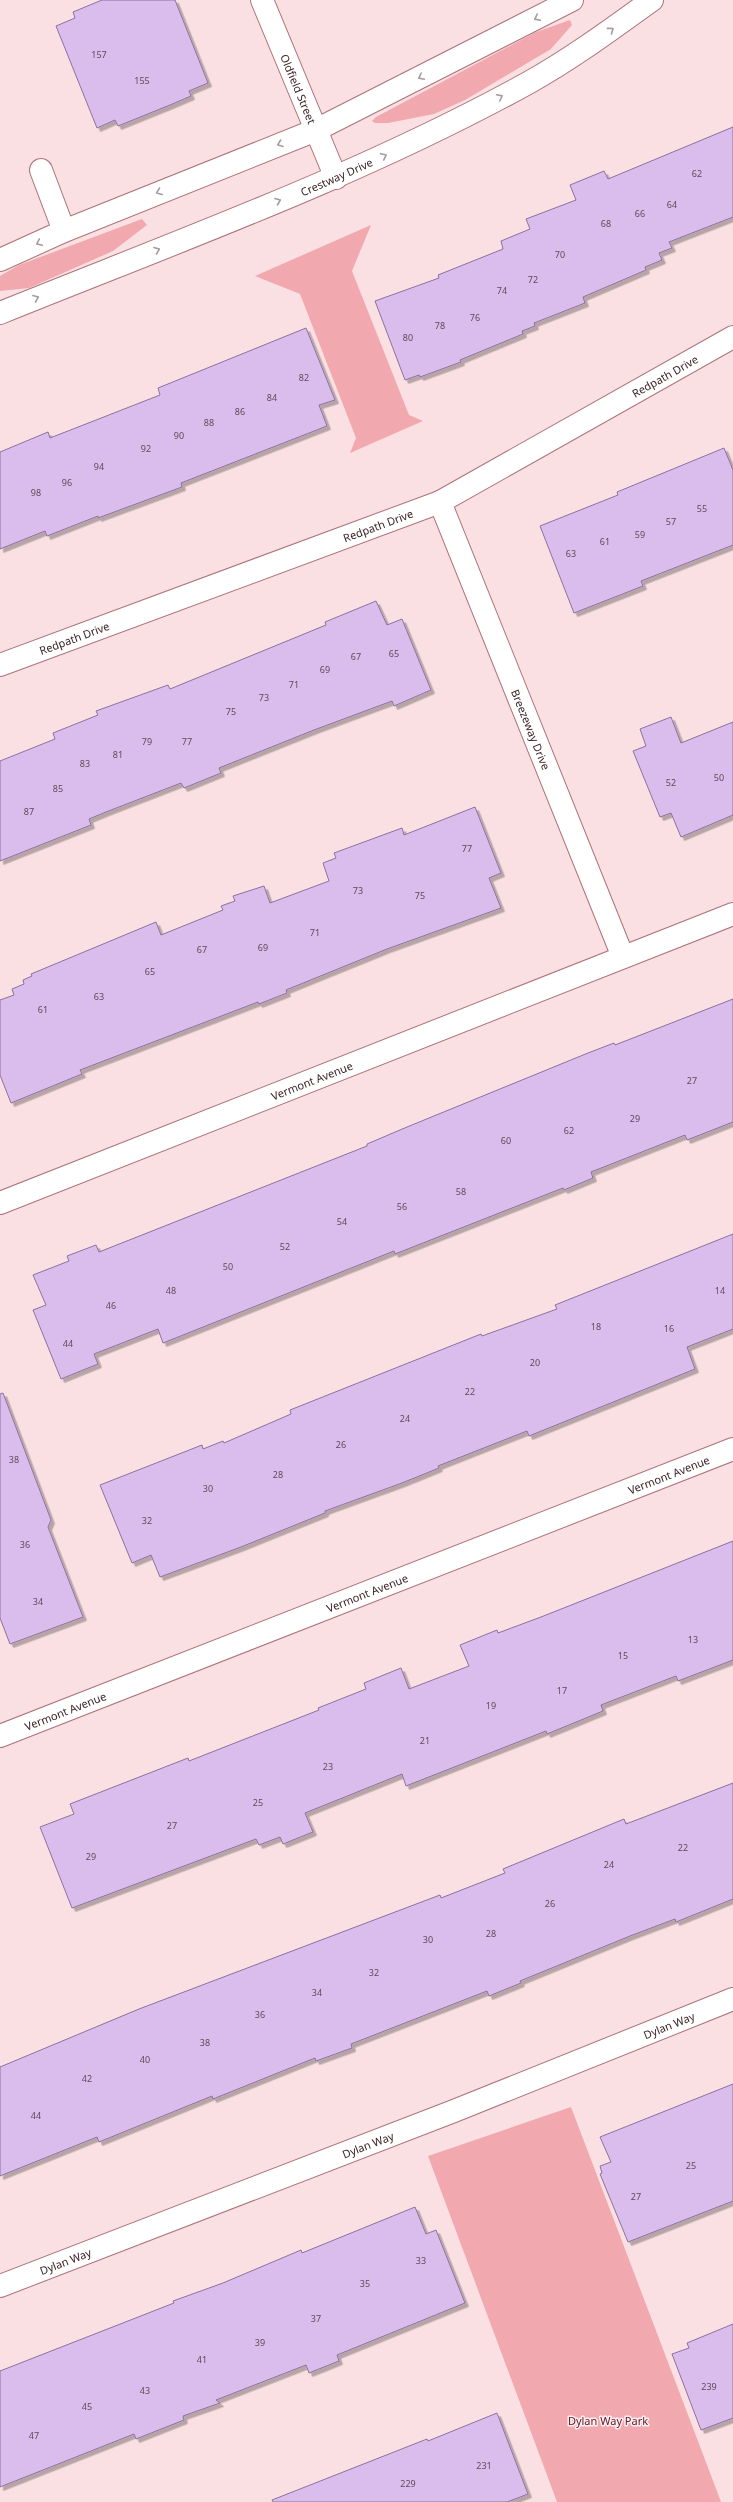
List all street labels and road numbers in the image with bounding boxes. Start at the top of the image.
street label: Oldfield Street [278,51,320,126]
street label: Crestway Drive [298,154,375,199]
street label: Redpath Drive [629,351,700,400]
street label: Redpath Drive [341,505,415,545]
street label: Redpath Drive [37,618,111,657]
street label: Breezeway Drive [509,687,554,772]
street label: Vermont Avenue [269,1057,355,1103]
street label: Vermont Avenue [626,1451,712,1497]
street label: Vermont Avenue [324,1570,410,1615]
street label: Vermont Avenue [22,1688,108,1733]
street label: Dylan Way [641,2008,697,2042]
street label: Dylan Way [340,2127,396,2161]
street label: Dylan Way [37,2244,94,2278]

